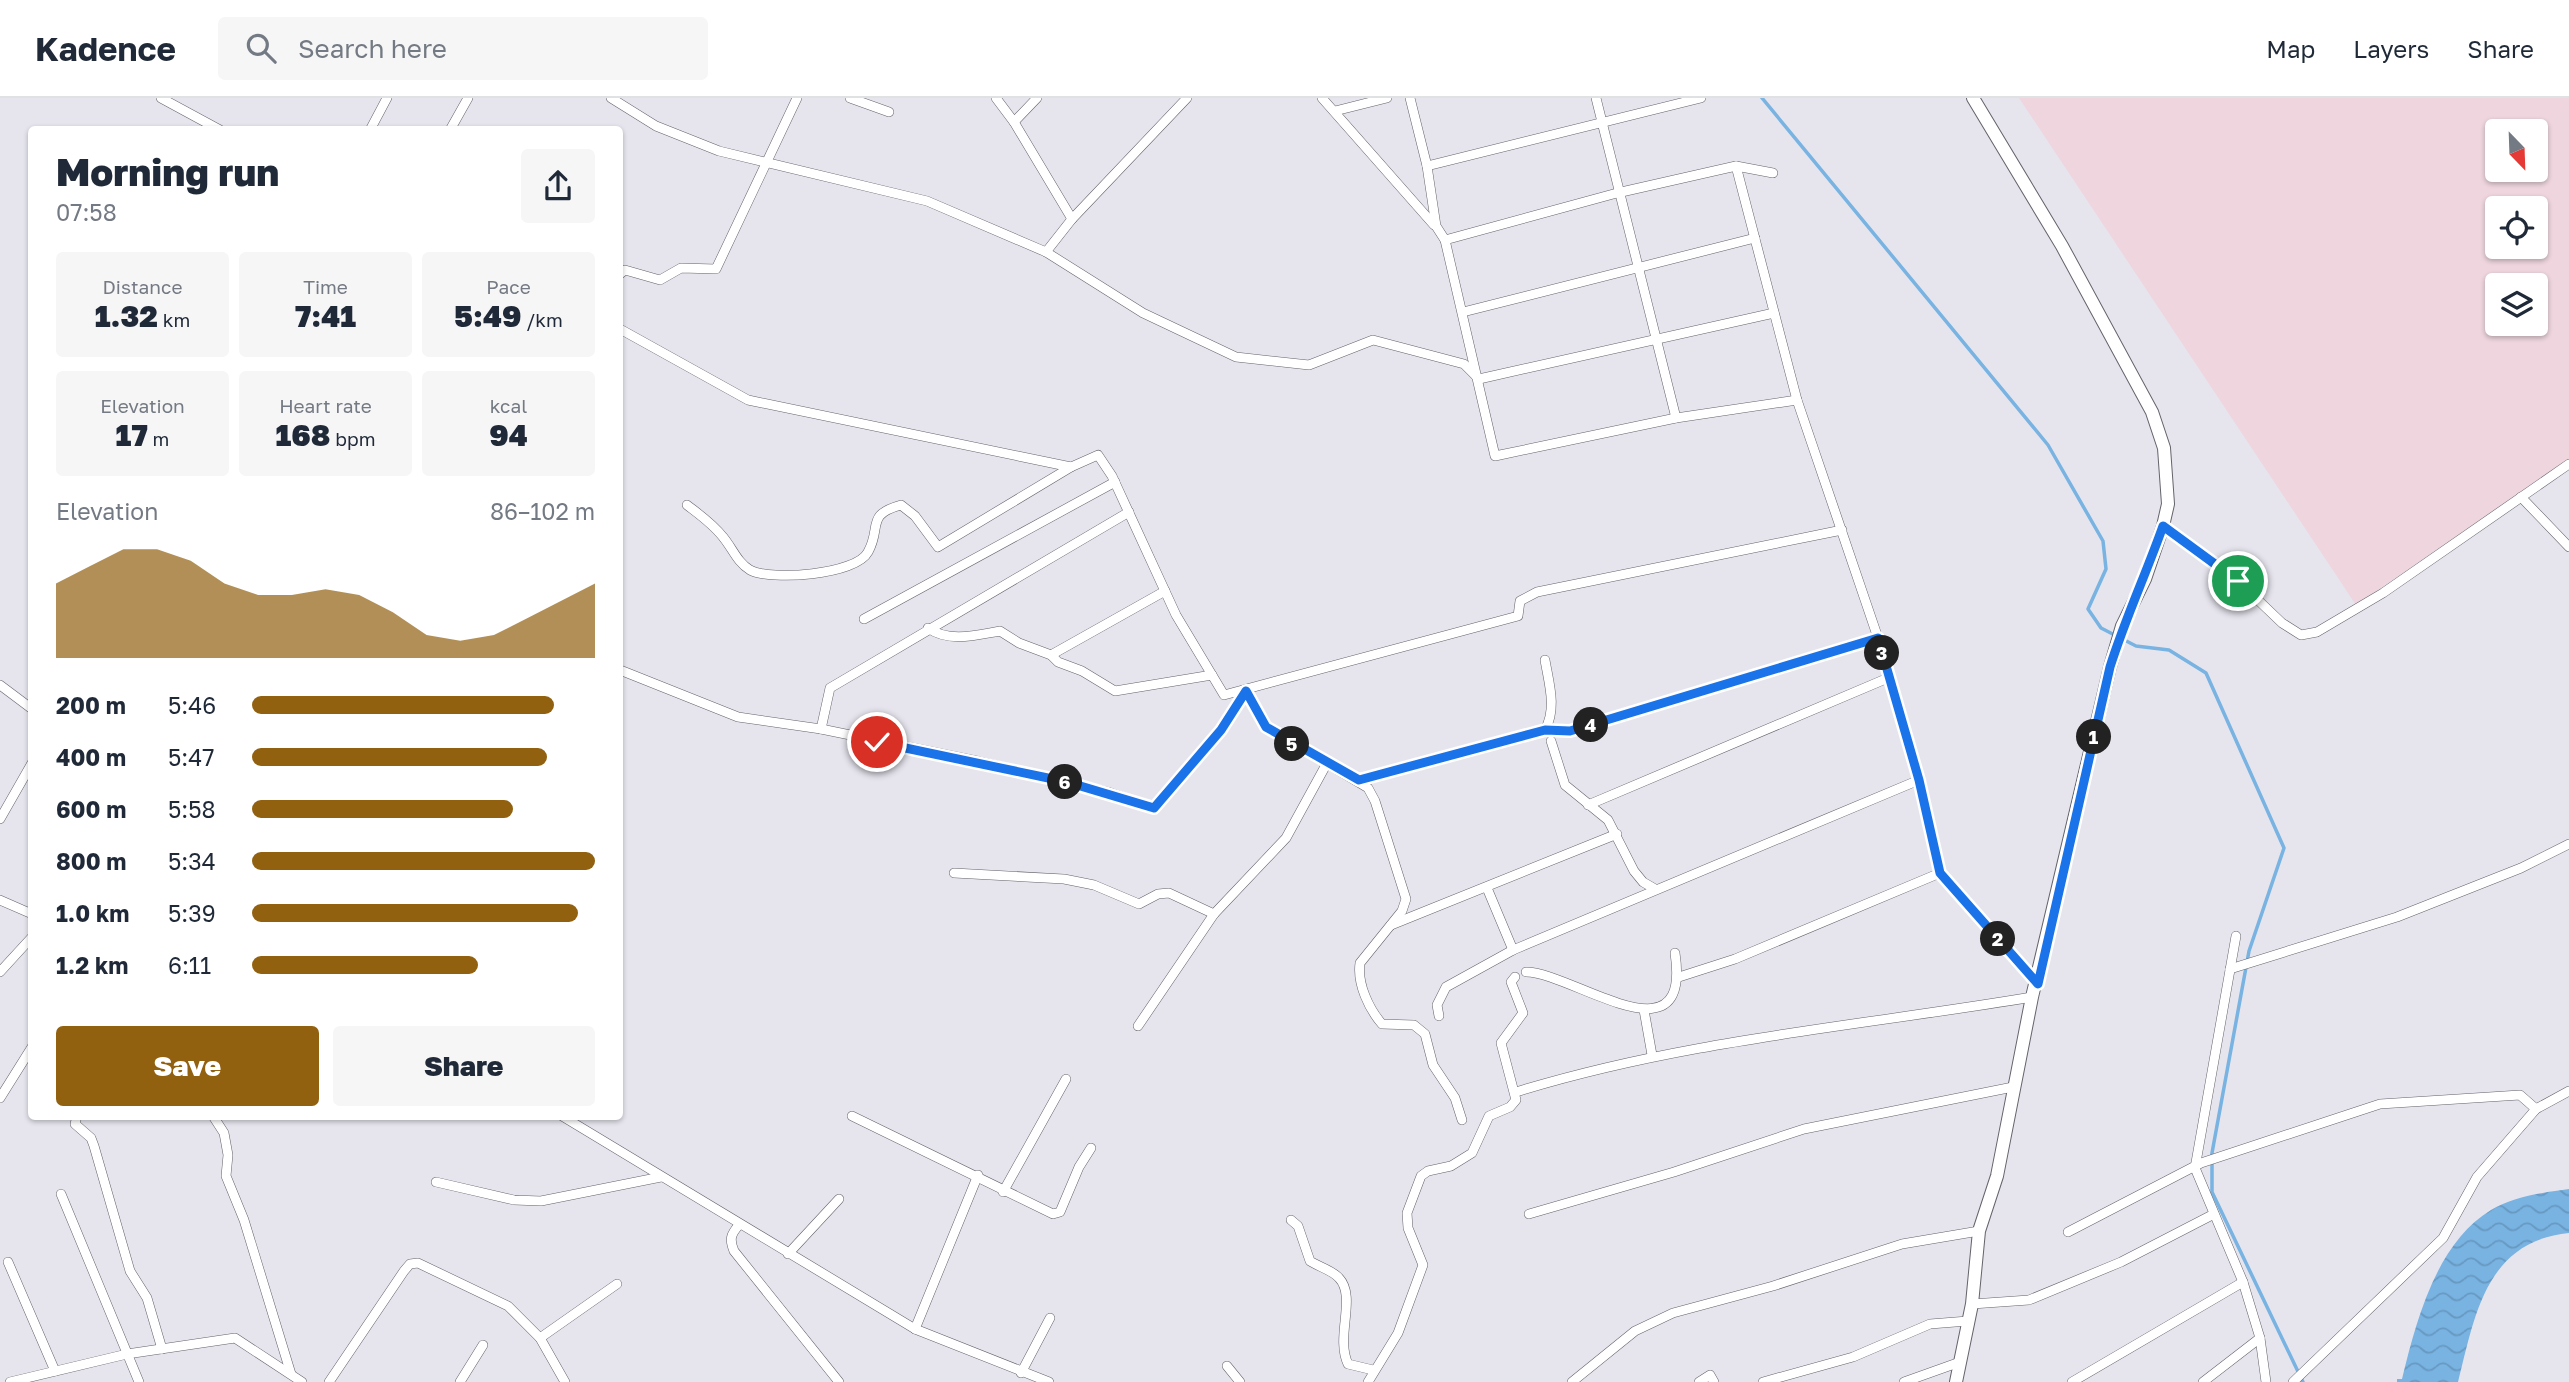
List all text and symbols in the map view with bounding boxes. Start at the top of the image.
search box [218,17,708,80]
text: Kadence [35,29,176,68]
icon: search [242,29,280,67]
text: Search here [298,33,447,64]
text: Map [2266,34,2315,63]
text: Layers [2353,34,2429,63]
text: Share [2467,34,2534,63]
north arrow [2485,119,2548,182]
map controls [2485,119,2548,336]
text: Morning run [56,149,279,194]
button: share [521,149,595,223]
button: locate [2485,196,2548,259]
text: 07:58 [56,198,117,226]
button: layers [2485,273,2548,336]
text: Distance [103,275,182,298]
text: Time [303,275,348,298]
text: Pace [486,275,531,298]
text: 1.32 [95,298,158,334]
text: 7:41 [295,298,356,334]
text: 5:49 [454,298,521,334]
text: km [158,308,190,331]
text: /km [521,308,563,331]
text: Elevation [100,394,185,417]
text: Heart rate [279,394,372,417]
text: kcal [490,394,527,417]
text: 17 [116,417,148,453]
text: 168 [276,417,331,453]
text: 94 [489,417,528,453]
text: m [148,427,169,450]
text: bpm [331,427,375,450]
text: Elevation [56,497,158,525]
text: 86–102 m [490,497,595,525]
pin [2208,551,2268,611]
icon: arrive [2219,562,2257,600]
pin: 3 [1864,636,1899,670]
text: 3 [1876,641,1887,664]
text: 200 m [56,691,126,719]
text: 5:46 [168,691,216,719]
pin: 4 [1574,708,1608,742]
pin [847,712,907,772]
text: 4 [1585,713,1596,736]
pin: 1 [2076,720,2112,754]
icon: check [858,723,896,761]
text: 1 [2089,725,2098,748]
pin: 5 [1274,726,1310,762]
text: 5 [1286,732,1297,755]
text: 400 m [56,743,126,771]
text: 5:47 [168,743,214,771]
pin: 6 [1048,764,1082,800]
text: 6 [1058,770,1071,793]
text: 600 m [56,795,126,823]
text: 5:58 [168,795,216,823]
text: 800 m [56,847,127,875]
text: 5:34 [168,847,216,875]
text: 1.0 km [56,899,129,927]
text: 5:39 [168,899,216,927]
pin: 2 [1980,922,2016,956]
text: 2 [1992,927,2003,950]
text: 1.2 km [56,951,128,979]
text: 6:11 [168,951,211,979]
button: Save [56,1026,319,1106]
button: Share [333,1026,595,1106]

